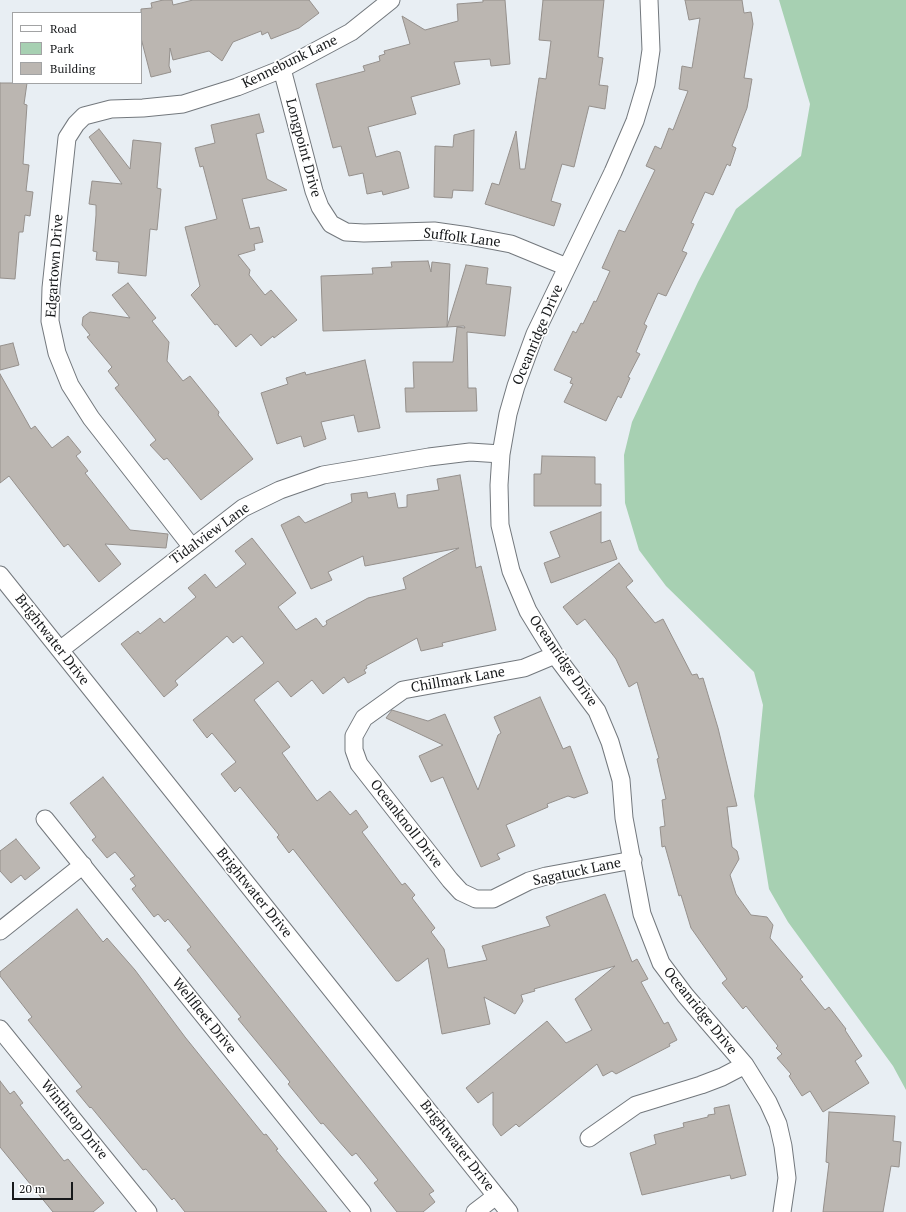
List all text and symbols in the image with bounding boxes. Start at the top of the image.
legend [12,12,142,84]
text: Road [50,21,77,36]
street label: Kennebunk Lane [240,32,340,92]
text: Park [50,41,74,56]
text: Building [50,61,95,76]
street label: Longpoint Drive [282,97,324,199]
street label: Edgartown Drive [43,214,67,318]
street label: Suffolk Lane [422,225,502,251]
street label: Oceanridge Drive [509,282,567,388]
street label: Tidalview Lane [167,500,253,568]
street label: Brightwater Drive [11,591,93,689]
street label: Oceanridge Drive [525,612,601,710]
street label: Chillmark Lane [410,663,506,697]
street label: Oceanknoll Drive [366,776,446,872]
street label: Brightwater Drive [213,845,295,941]
street label: Sagatuck Lane [531,854,623,890]
street label: Oceanridge Drive [660,964,740,1058]
street label: Wellfleet Drive [168,975,240,1057]
street label: Winthrop Drive [37,1077,111,1163]
street label: Brightwater Drive [416,1097,498,1195]
scale bar [14,1174,75,1200]
text: 20 m [19,1181,45,1196]

